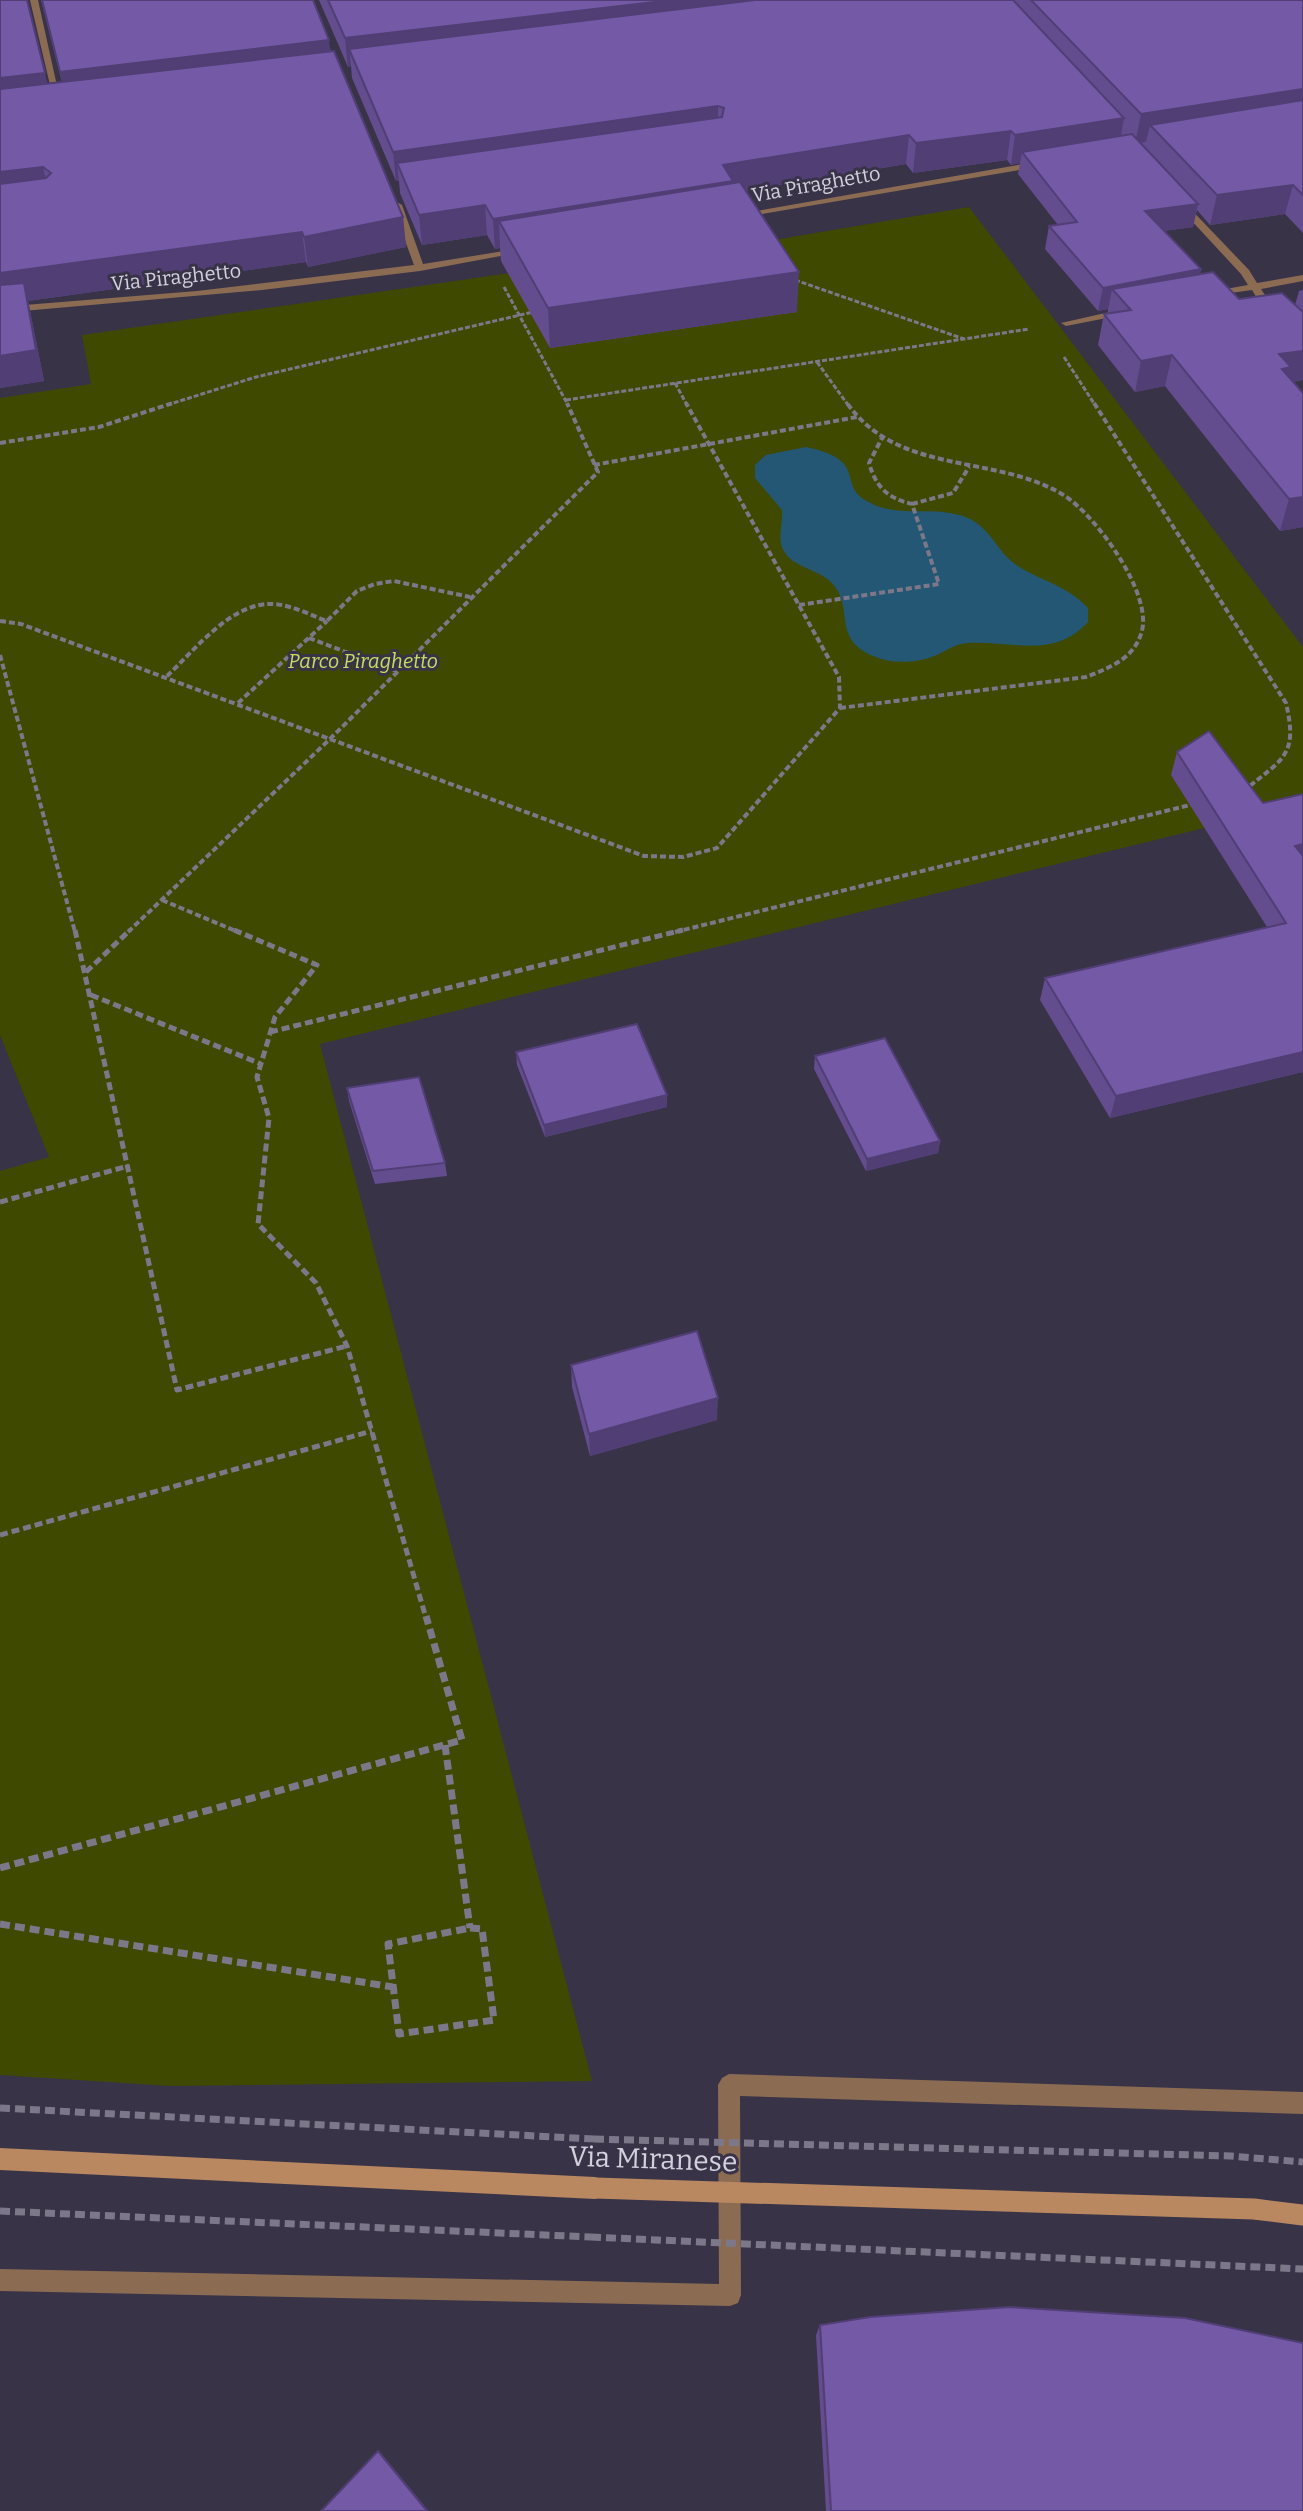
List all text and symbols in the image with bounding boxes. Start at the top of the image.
street label: Via Piraghetto [750,161,882,207]
street label: Via Piraghetto [110,258,242,296]
park label: Parco Piraghetto [288,649,438,673]
street label: Via Miranese [568,2140,738,2178]

